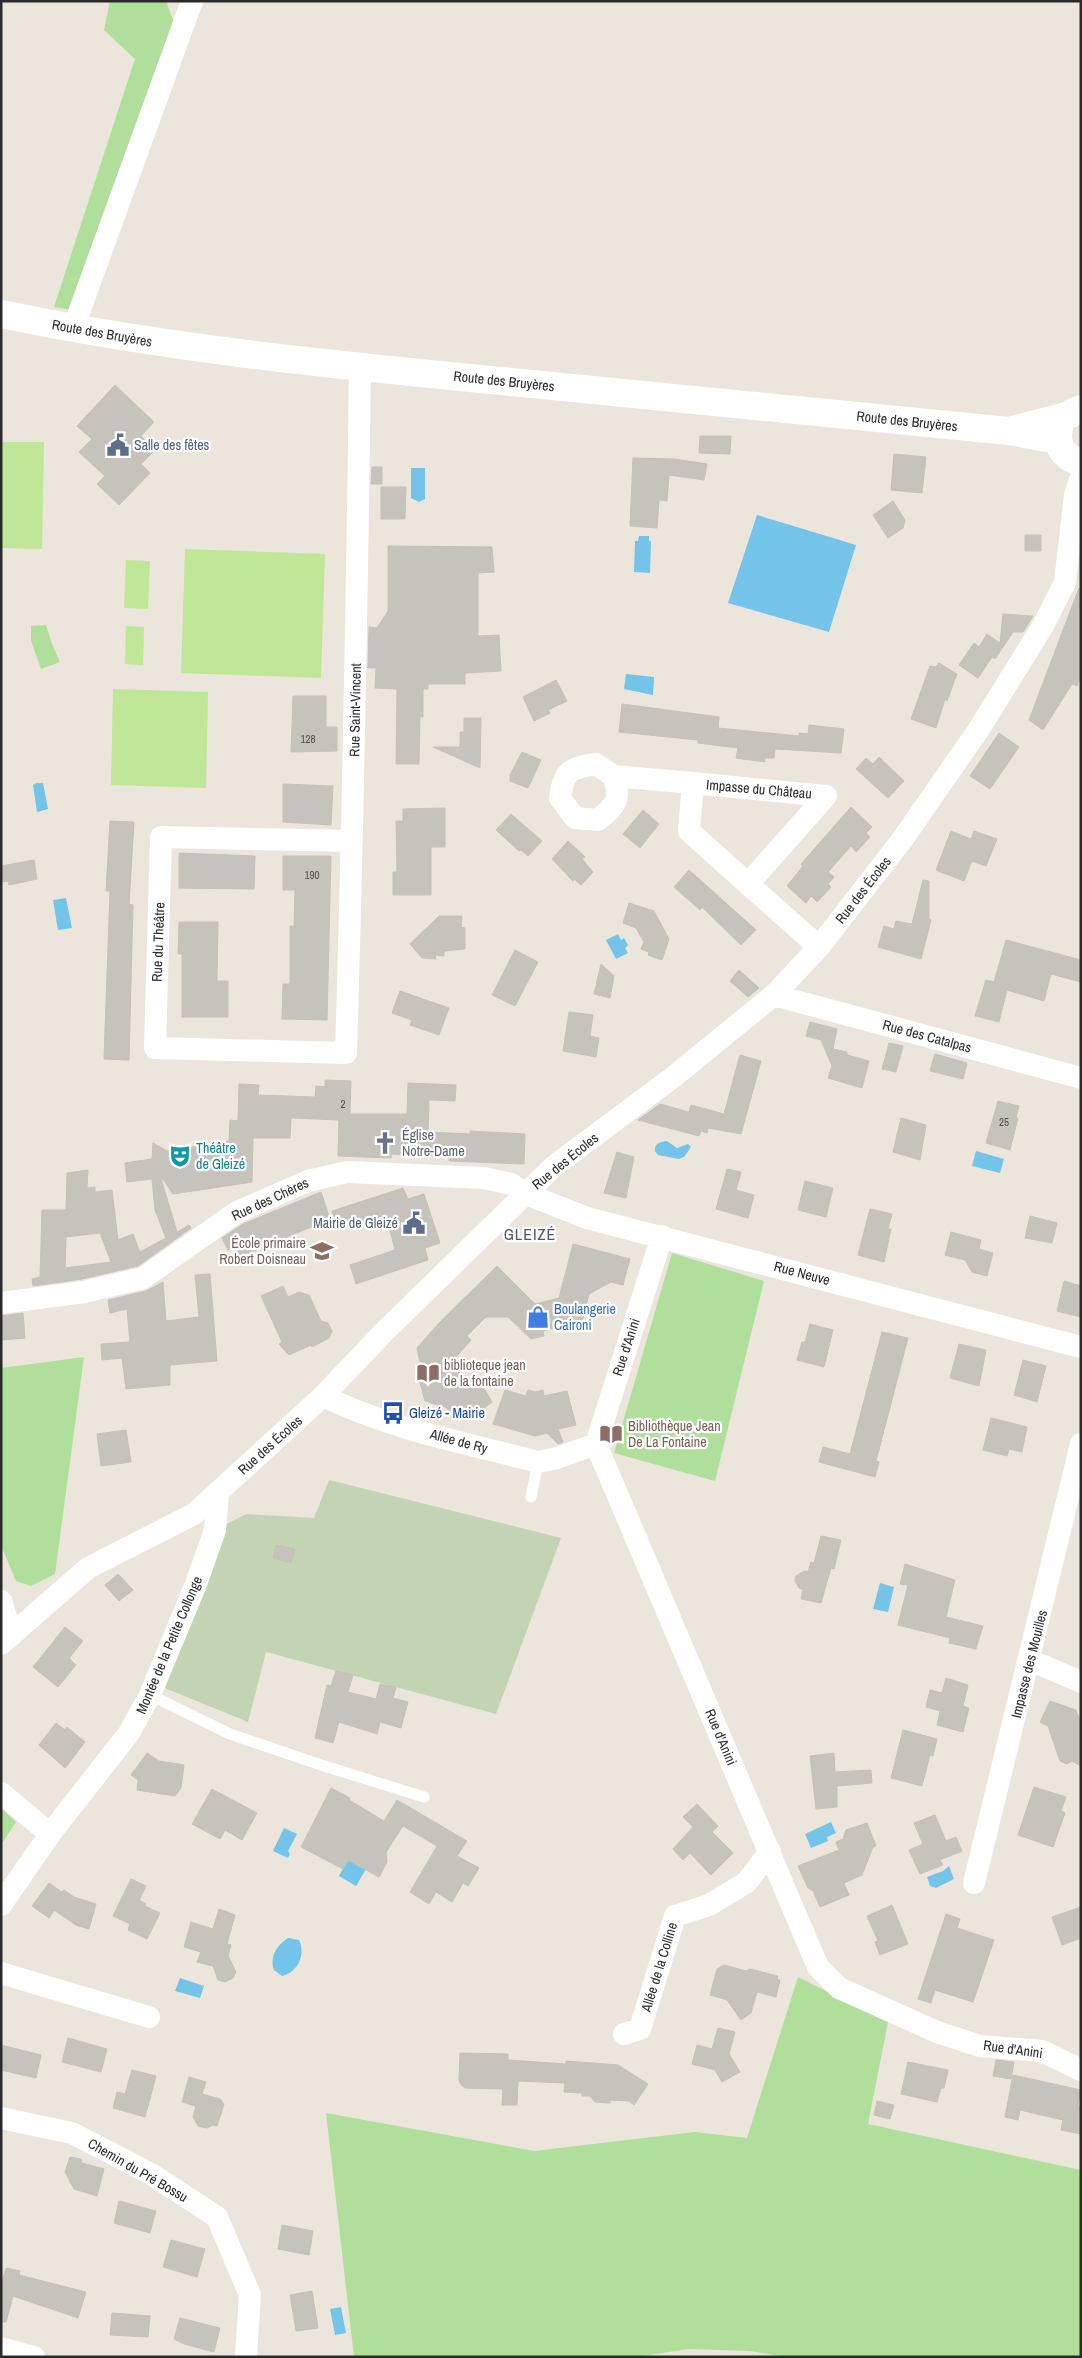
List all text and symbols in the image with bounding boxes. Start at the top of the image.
street label: Route des Bruyères [50,315,154,351]
street label: Route des Bruyères [453,367,556,395]
street label: Route des Bruyères [856,407,959,435]
public building icon: Salle des fêtes [105,432,131,458]
place label: Salle des fêtes [134,436,210,454]
street label: Rue Saint-Vincent [345,663,365,757]
house number: 128 [300,732,316,746]
street label: Impasse du Château [705,775,813,803]
street label: Rue des Écoles [831,853,895,927]
house number: 190 [304,868,320,882]
street label: Rue du Théâtre [148,902,168,982]
street label: Rue des Catalpas [881,1015,974,1057]
house number: 2 [340,1097,346,1111]
house number: 25 [999,1115,1009,1129]
place label: Église Notre-Dame [402,1126,465,1160]
street label: Rue des Écoles [528,1129,602,1193]
church icon: Église Notre-Dame [372,1130,398,1156]
place label: Théâtre de Gleizé [196,1139,245,1173]
theatre icon: Théâtre de Gleizé [167,1143,193,1169]
street label: Rue des Chères [229,1173,312,1225]
public building icon: Mairie de Gleizé [401,1210,427,1236]
place label: Mairie de Gleizé [313,1214,398,1232]
district label: GLEIZÉ [504,1223,556,1245]
place label: École primaire Robert Doisneau [219,1234,306,1268]
school or university icon: École primaire Robert Doisneau [309,1238,335,1264]
street label: Rue Neuve [772,1257,832,1289]
place label: Boulangerie Caironi [554,1300,616,1334]
shop icon: Boulangerie Caironi [525,1304,551,1330]
street label: Rue d'Anini [608,1316,644,1378]
place label: biblioteque jean de la fontaine [444,1356,526,1390]
library icon: biblioteque jean de la fontaine [415,1360,441,1386]
bus stop icon: Gleizé - Mairie [380,1400,406,1426]
place label: Gleizé - Mairie [409,1404,485,1422]
street label: Rue des Écoles [234,1411,306,1479]
place label: Bibliothèque Jean De La Fontaine [628,1417,721,1451]
library icon: Bibliothèque Jean De La Fontaine [598,1421,624,1447]
street label: Allée de Ry [427,1424,490,1457]
street label: Montée de la Petite Collonge [132,1573,206,1717]
street label: Impasse des Mouilles [1007,1608,1051,1720]
street label: Rue d'Anini [701,1706,741,1768]
street label: Allée de la Colline [637,1920,681,2015]
street label: Rue d'Anini [982,2036,1044,2062]
street label: Chemin du Pré Bossu [85,2134,191,2206]

